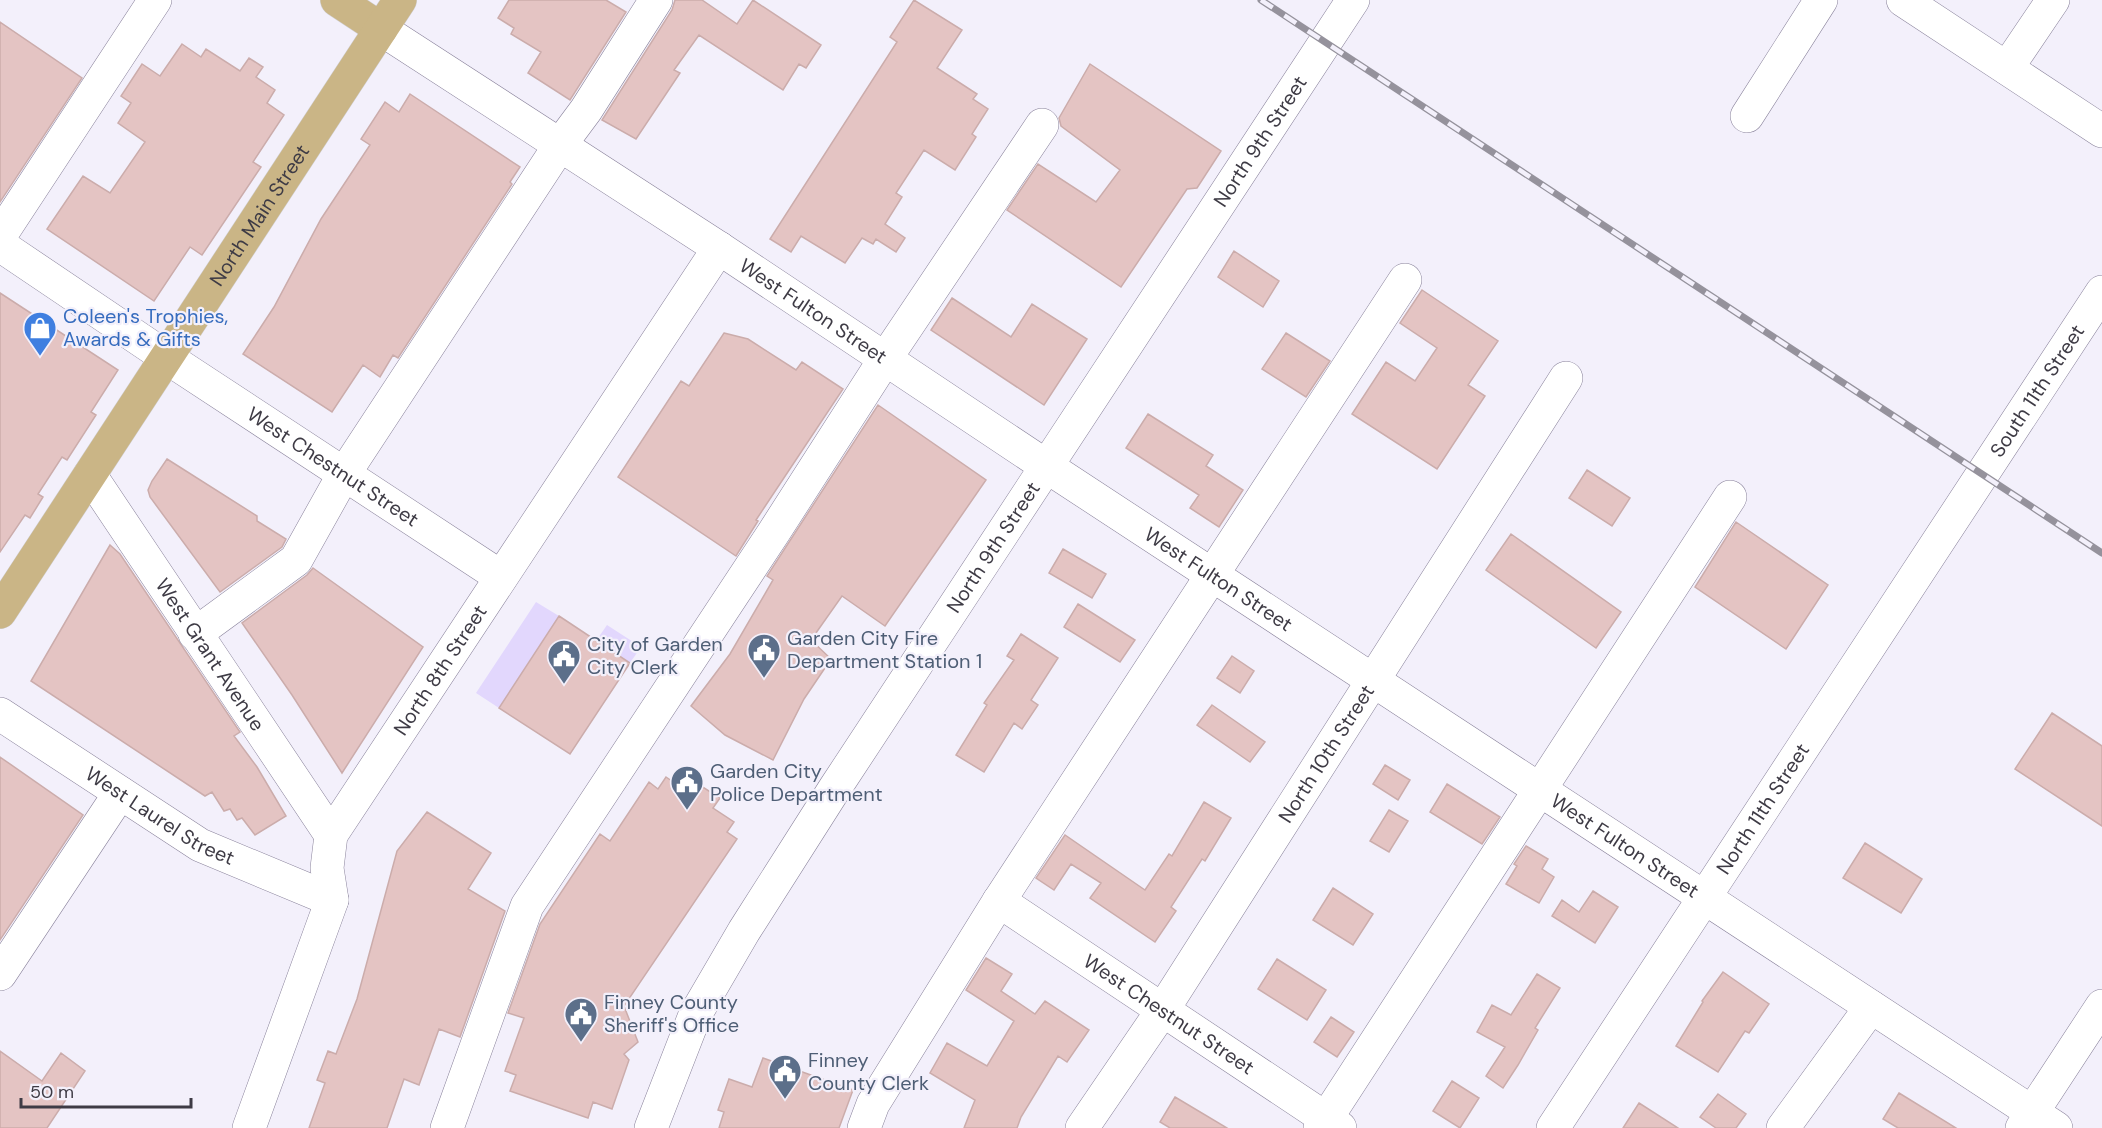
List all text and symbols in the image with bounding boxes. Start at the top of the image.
street label: North 9th Street [1208,71,1313,212]
street label: North Main Street [204,139,315,291]
street label: West Fulton Street [734,252,892,369]
place label: Coleen's Trophies, Awards & Gifts [63,303,228,352]
shop icon: Coleen's Trophies, Awards & Gifts [22,310,58,357]
street label: South 11th Street [1984,319,2090,462]
street label: West Chestnut Street [242,401,424,533]
street label: North 9th Street [941,477,1046,618]
street label: West Fulton Street [1139,521,1298,637]
street label: West Grant Avenue [150,573,271,736]
street label: North 8th Street [387,600,493,740]
place label: Garden City Fire Department Station 1 [787,625,982,674]
place label: City of Garden City Clerk [587,631,723,680]
public building icon: Garden City Fire Department Station 1 [746,632,782,679]
public building icon: City of Garden City Clerk [546,638,582,685]
street label: North 10th Street [1272,679,1380,828]
street label: North 11th Street [1710,738,1815,879]
place label: Garden City Police Department [710,758,883,807]
street label: West Laurel Street [81,761,238,871]
public building icon: Garden City Police Department [669,764,705,811]
street label: West Fulton Street [1546,787,1704,904]
street label: West Chestnut Street [1078,948,1259,1080]
place label: Finney County Sheriff's Office [604,989,739,1038]
public building icon: Finney County Sheriff's Office [563,996,599,1043]
place label: Finney County Clerk [808,1047,929,1096]
public building icon: Finney County Clerk [767,1053,803,1100]
scale bar [21,1071,190,1109]
text: 50 m [30,1080,74,1104]

